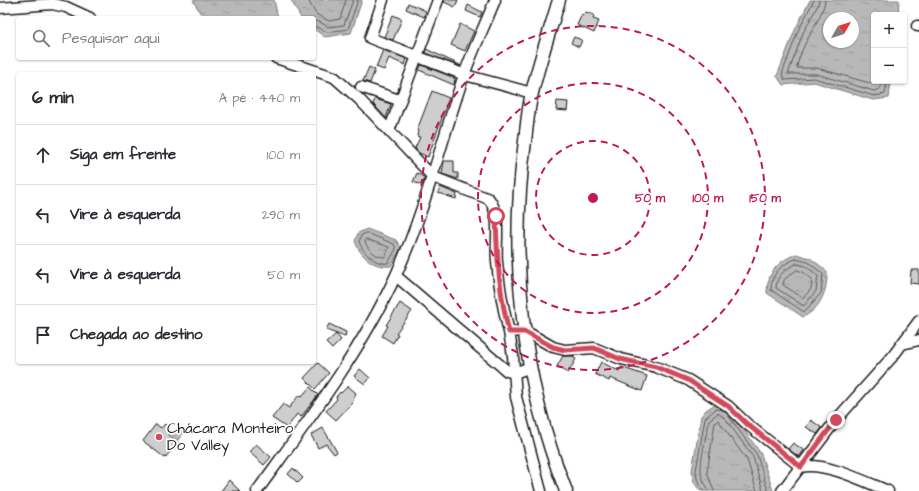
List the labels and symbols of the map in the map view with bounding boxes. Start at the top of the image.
north arrow [823,12,859,48]
text: 50 m [635,190,666,207]
text: 100 m [693,190,724,207]
text: 150 m [749,190,782,207]
centre of rings [586,191,600,205]
route start [487,207,505,225]
route end [827,411,845,429]
place label: Chácara Monteiro Do Valley [167,418,294,457]
marker: Chácara Monteiro Do Valley [154,432,164,442]

